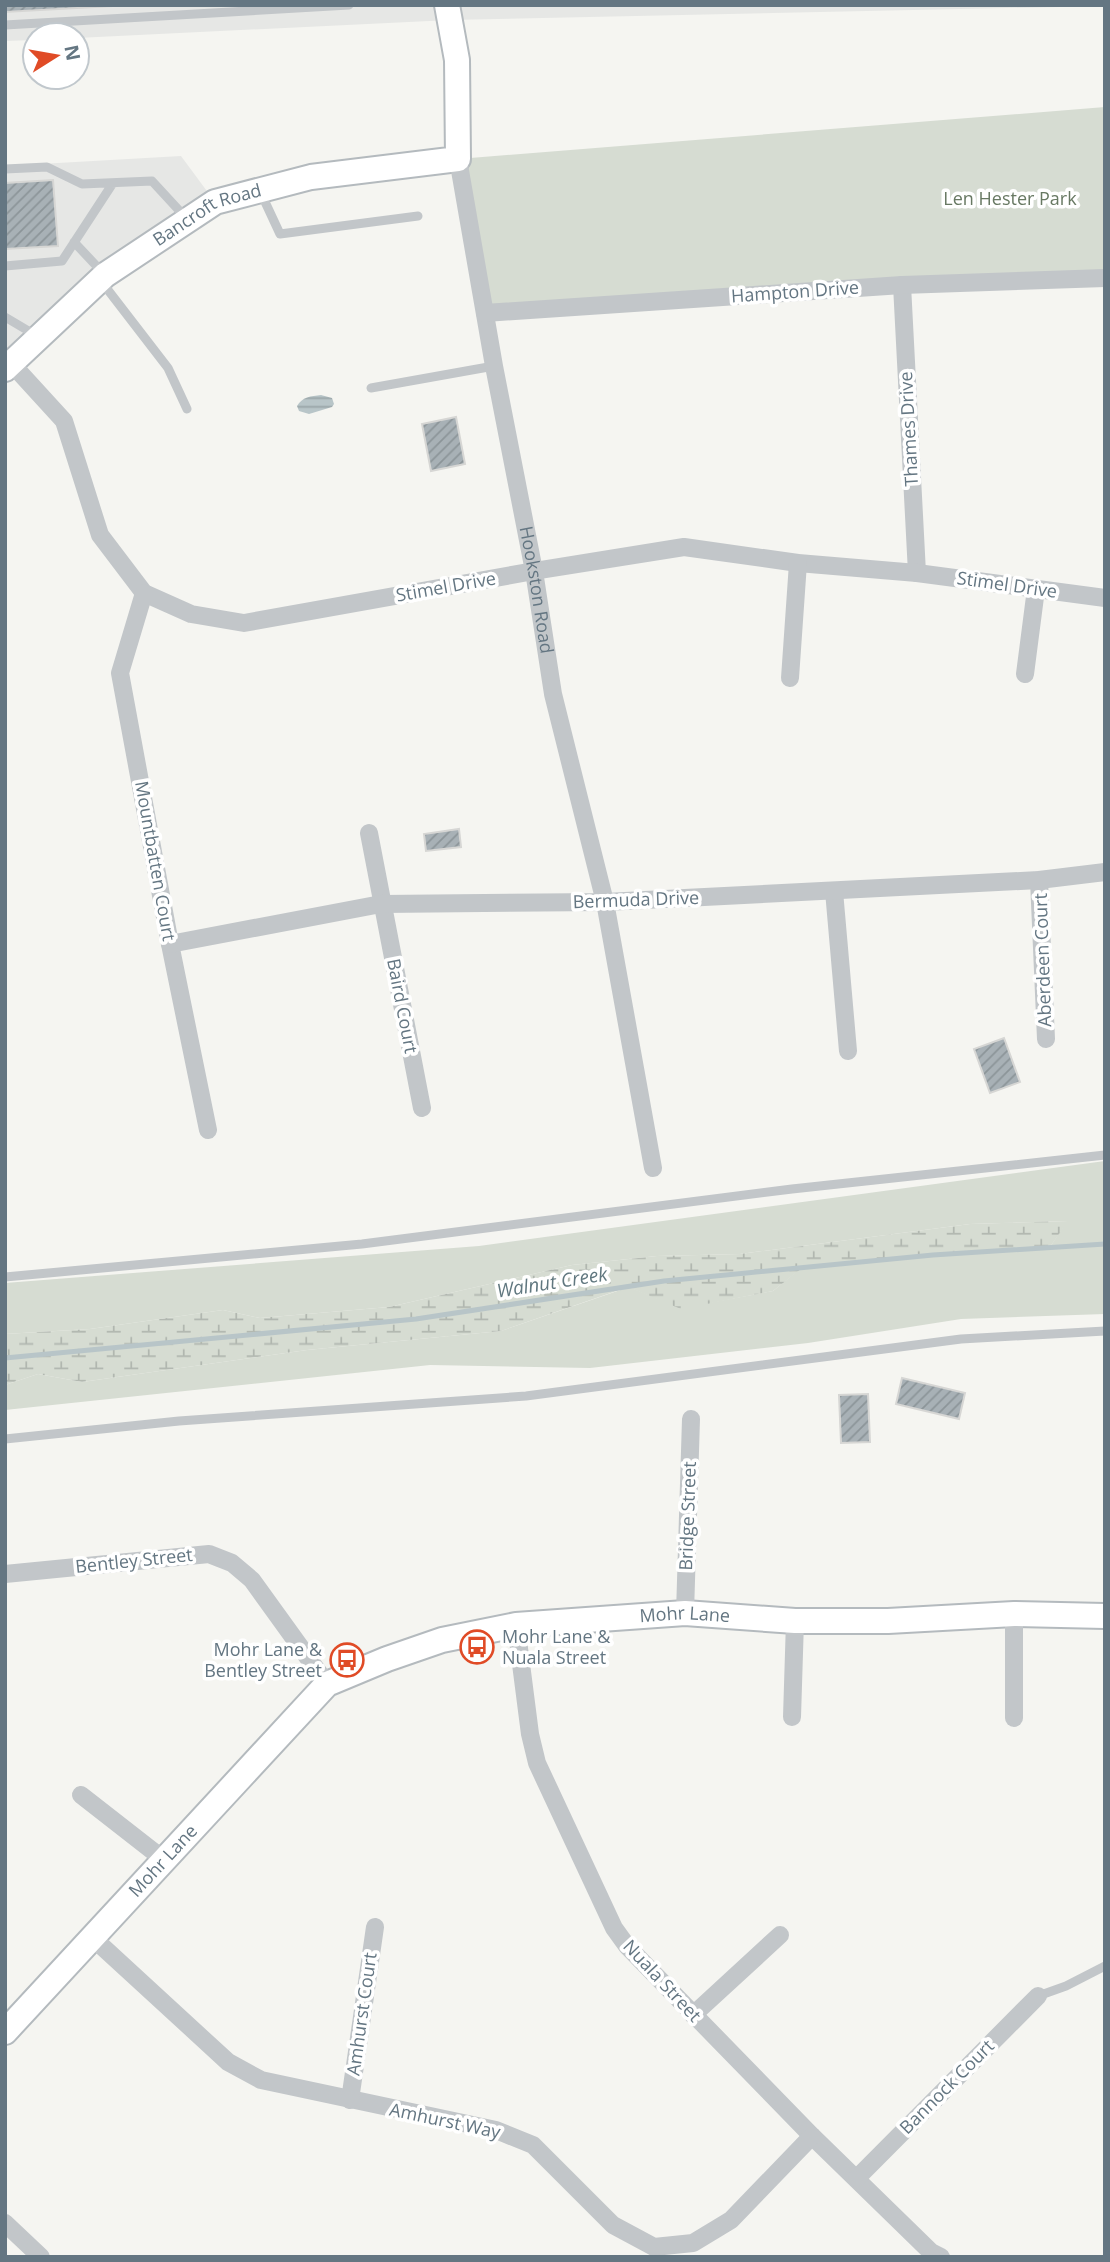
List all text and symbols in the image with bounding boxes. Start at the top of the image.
north arrow [21,21,91,91]
text: N [58,43,87,63]
street label: Bancroft Road [148,177,264,251]
park label: Len Hester Park [943,186,1077,210]
street label: Hampton Drive [730,275,860,307]
street label: Thames Drive [893,371,923,487]
street label: Hookston Road [515,524,560,655]
street label: Stimel Drive [394,565,498,607]
street label: Stimel Drive [956,565,1059,603]
street label: Mountbatten Court [130,779,182,943]
street label: Bermuda Drive [572,885,700,913]
street label: Aberdeen Court [1028,893,1056,1027]
street label: Baird Court [382,956,424,1055]
water label: Walnut Creek [495,1260,610,1304]
street label: Bridge Street [673,1461,701,1571]
street label: Bentley Street [74,1542,194,1578]
street label: Mohr Lane [639,1600,731,1627]
place label: Mohr Lane & Nuala Street [502,1624,611,1669]
bus stop icon: Mohr Lane & Nuala Street [458,1628,496,1666]
place label: Mohr Lane & Bentley Street [204,1637,323,1682]
bus stop icon: Mohr Lane & Bentley Street [328,1641,366,1679]
street label: Mohr Lane [123,1819,202,1902]
street label: Nuala Street [618,1934,707,2027]
street label: Amhurst Court [340,1951,382,2077]
street label: Bannock Court [894,2034,999,2139]
street label: Amhurst Way [388,2097,504,2144]

